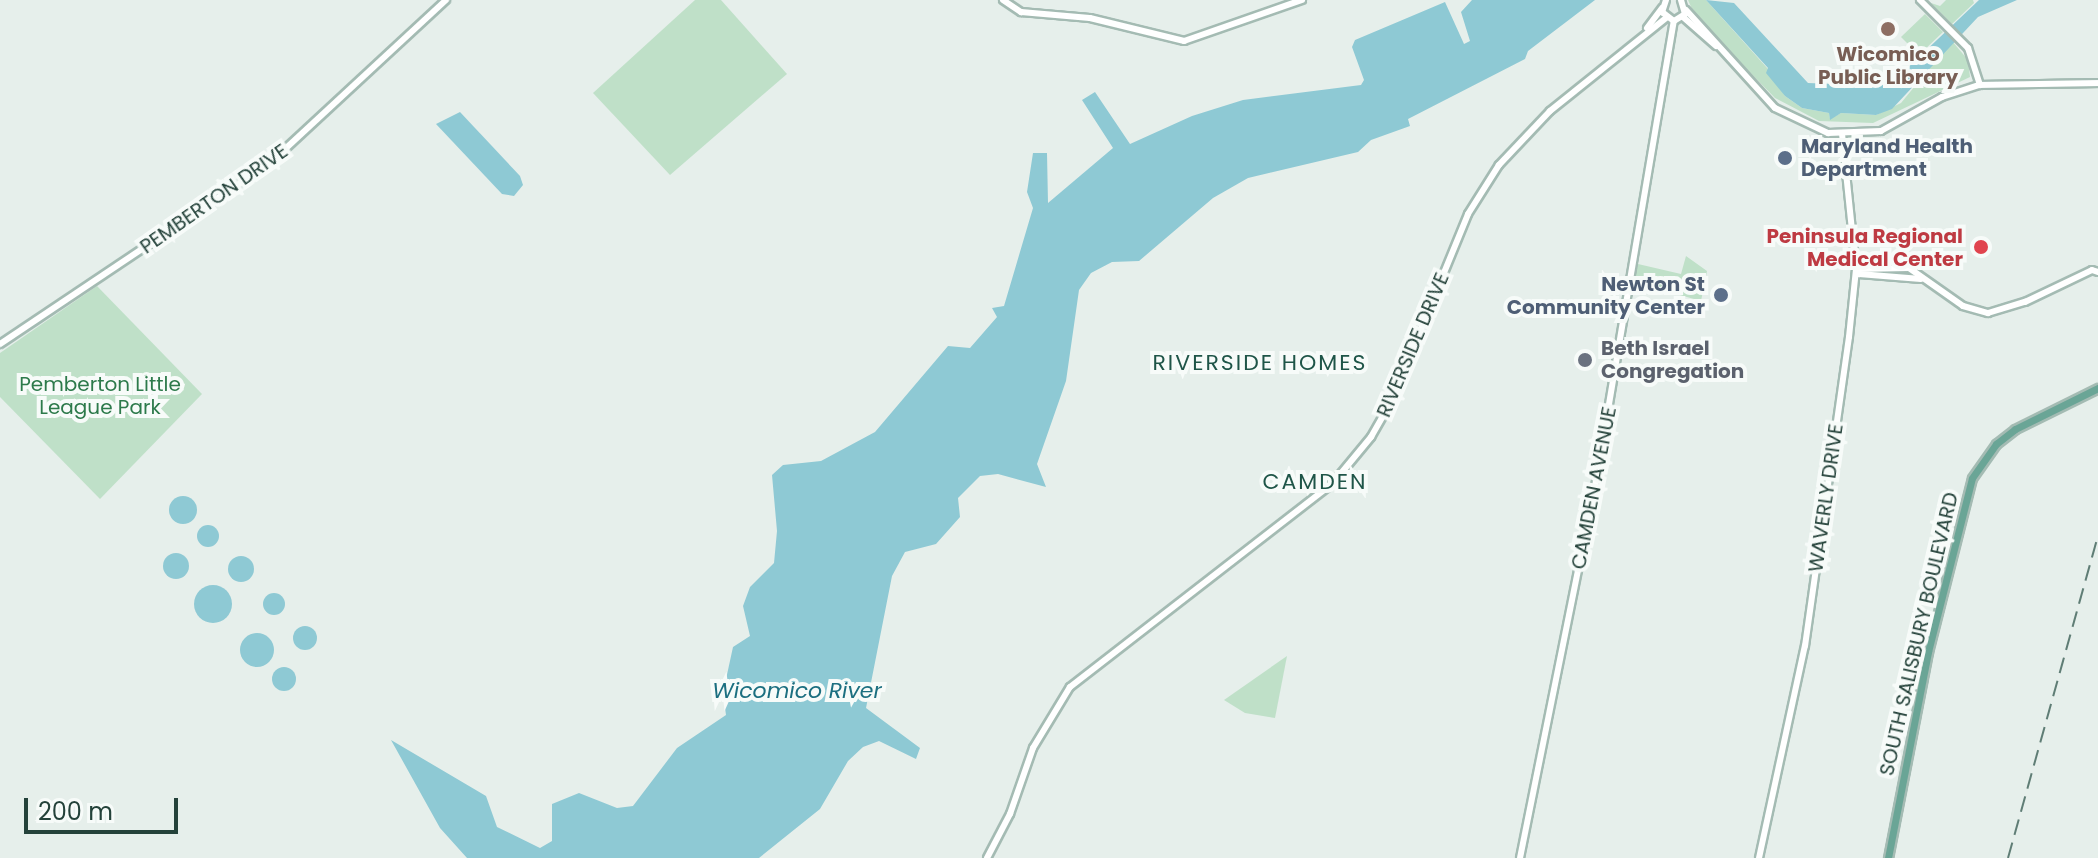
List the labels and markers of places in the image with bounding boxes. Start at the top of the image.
marker: Wicomico Public Library [1879,20,1897,38]
place label: Wicomico Public Library [1818,42,1958,89]
place label: Maryland Health Department [1801,134,1973,181]
marker: Maryland Health Department [1776,149,1794,167]
place label: Peninsula Regional Medical Center [1766,224,1963,271]
marker: Peninsula Regional Medical Center [1970,236,1992,258]
place label: Newton St Community Center [1507,272,1705,319]
marker: Newton St Community Center [1712,286,1730,304]
place label: Beth Israel Congregation [1601,336,1744,383]
marker: Beth Israel Congregation [1576,351,1594,369]

